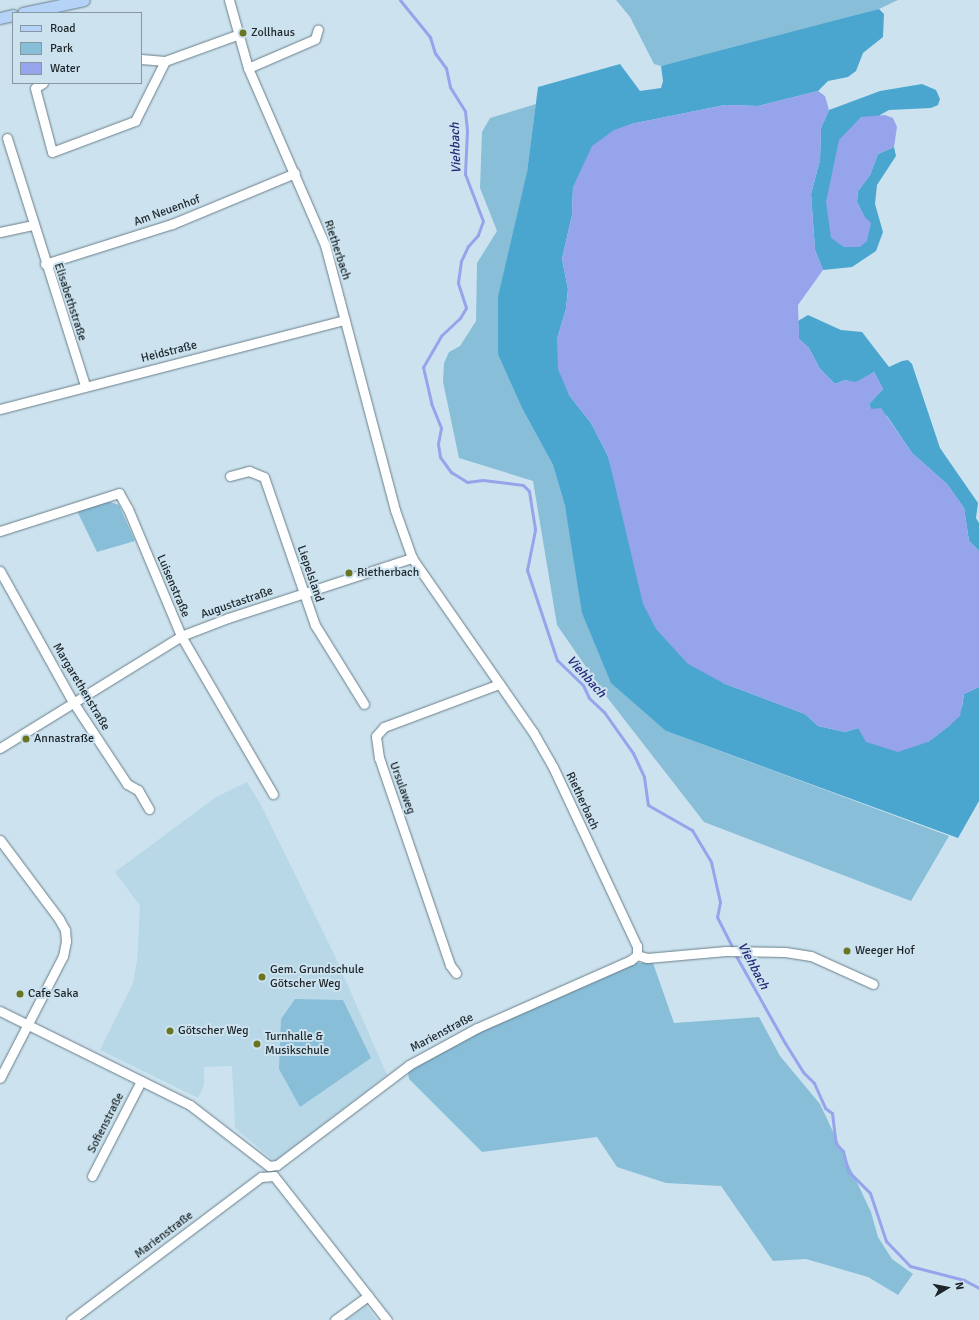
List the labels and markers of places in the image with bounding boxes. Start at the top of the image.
place label: Zollhaus [251,26,295,40]
marker: Zollhaus [238,28,248,38]
place label: Rietherbach [357,566,419,580]
marker: Rietherbach [344,568,354,578]
place label: Annastraße [34,732,94,746]
marker: Annastraße [21,734,31,744]
place label: Weeger Hof [855,944,914,958]
marker: Weeger Hof [842,946,852,956]
place label: Gem. Grundschule Götscher Weg [270,963,364,991]
marker: Gem. Grundschule Götscher Weg [257,972,267,982]
place label: Cafe Saka [28,987,79,1001]
marker: Cafe Saka [15,989,25,999]
place label: Götscher Weg [178,1024,249,1038]
marker: Götscher Weg [165,1026,175,1036]
place label: Turnhalle & Musikschule [265,1030,329,1058]
marker: Turnhalle & Musikschule [252,1039,262,1049]

